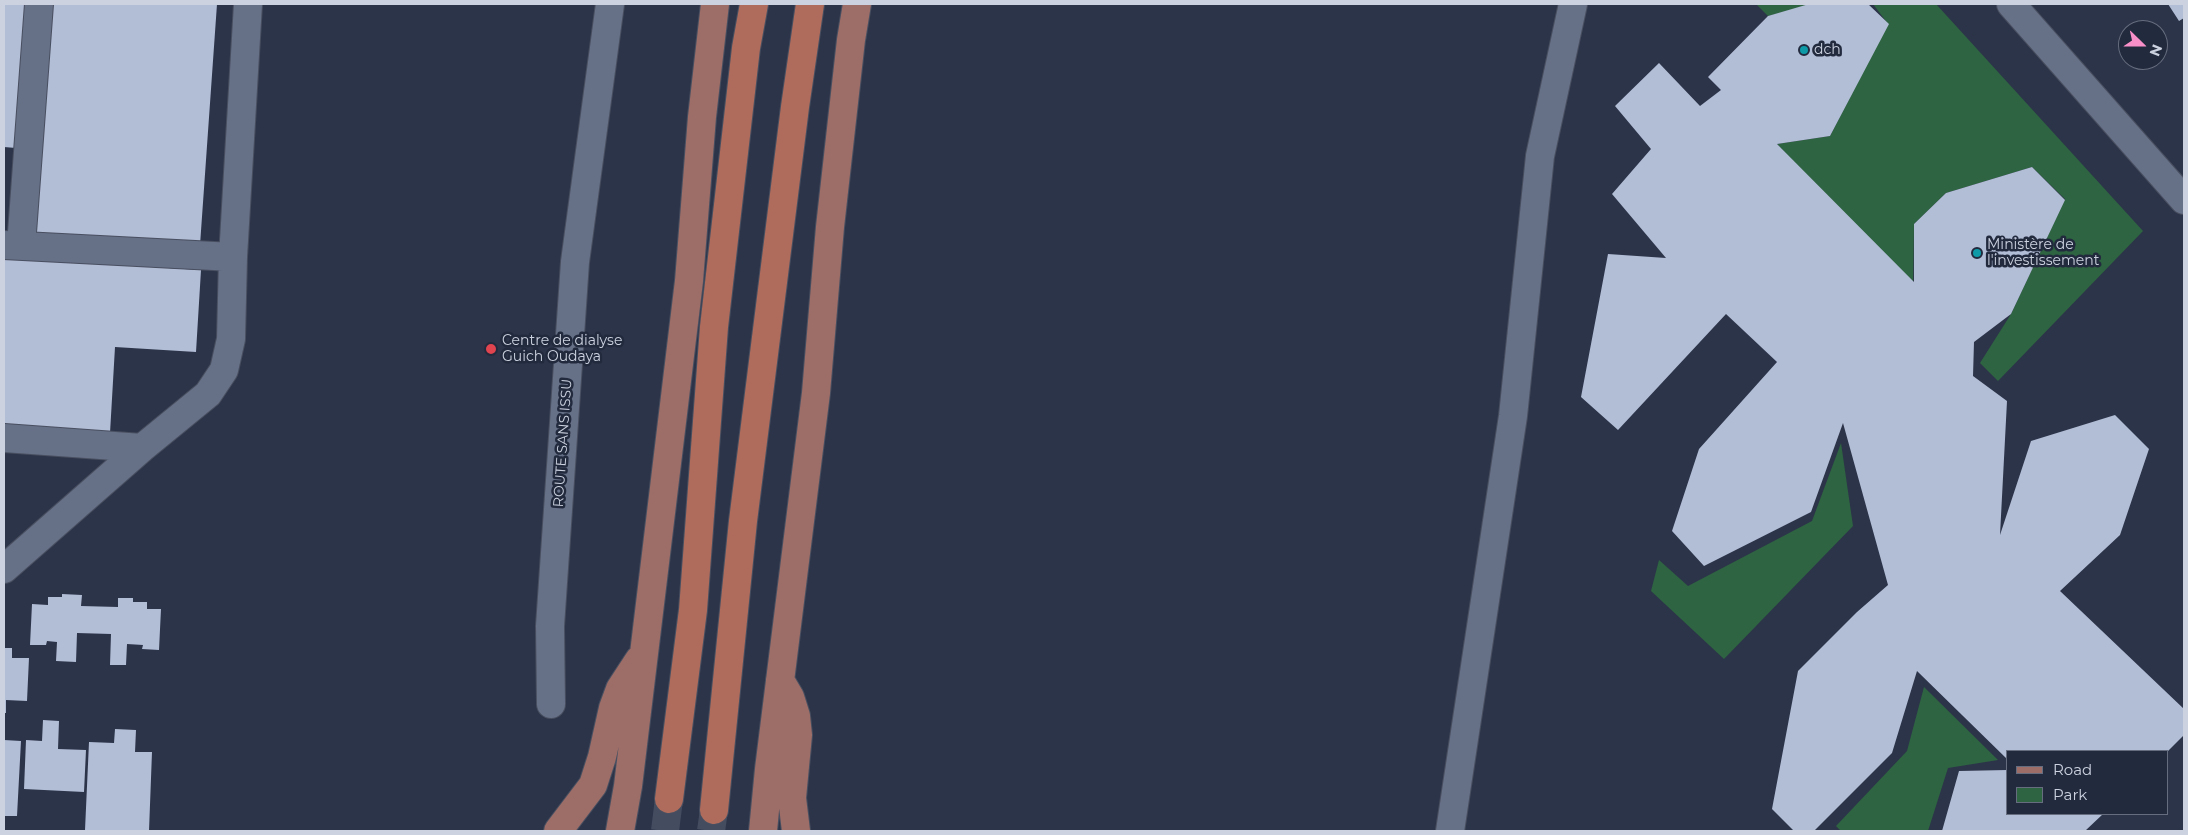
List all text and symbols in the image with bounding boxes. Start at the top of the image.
north arrow [2118,20,2168,70]
place label: dch [1814,42,1841,58]
text: N [2146,42,2166,59]
marker: dch [1798,44,1810,56]
place label: Ministère de l'investissement [1987,237,2099,270]
marker: Ministère de l'investissement [1971,247,1983,259]
place label: Centre de dialyse Guich Oudaya [502,333,622,366]
marker: Centre de dialyse Guich Oudaya [484,342,498,356]
street label: ROUTE SANS ISSU [550,378,576,508]
legend [2006,750,2168,815]
text: Road [2053,760,2092,779]
text: Park [2053,785,2087,804]

